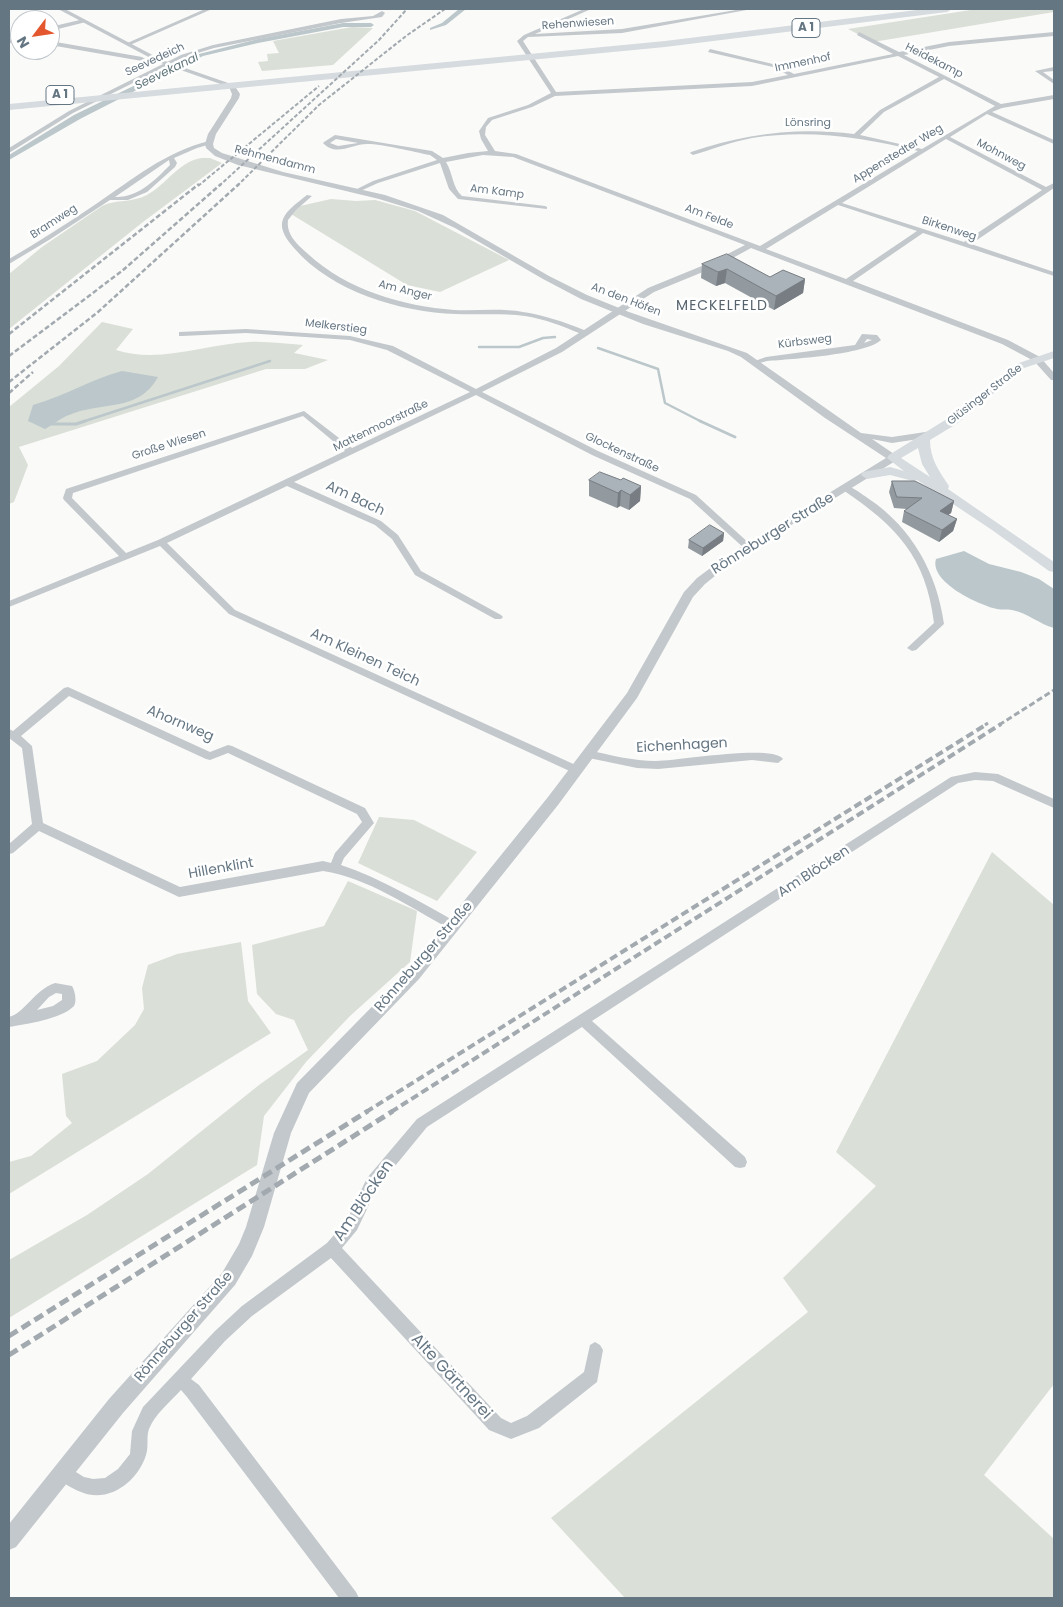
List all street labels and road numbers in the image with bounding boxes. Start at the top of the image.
street label: Rehenwiesen [541,15,615,33]
road number: A 1 [792,18,820,38]
street label: Seevedeich [123,41,187,79]
street label: Heidekamp [903,41,965,81]
street label: Immenhof [774,51,832,75]
road number: A 1 [46,86,74,104]
street label: Lönsring [785,116,831,130]
street label: Appenstedter Weg [850,122,946,186]
street label: Mohnweg [974,137,1028,173]
street label: Rehmendamm [233,143,317,177]
street label: Am Kamp [469,182,525,202]
street label: Bramweg [28,202,80,242]
street label: Am Felde [683,202,735,232]
street label: Birkenweg [920,214,978,244]
street label: Am Anger [377,278,433,304]
street label: An den Höfen [589,281,663,319]
street label: Melkerstieg [304,317,368,337]
street label: Kürbsweg [777,332,833,352]
street label: Glüsinger Straße [945,362,1025,428]
street label: Mattenmoorstraße [331,397,431,455]
street label: Große Wiesen [130,427,208,463]
street label: Glockenstraße [583,430,661,476]
street label: Am Bach [323,478,387,520]
street label: Rönneburger Straße [709,490,837,578]
street label: Am Kleinen Teich [308,625,422,691]
street label: Ahornweg [144,702,216,746]
street label: Eichenhagen [636,735,728,757]
street label: Am Blöcken [775,843,853,901]
street label: Hillenklint [187,855,255,883]
street label: Rönneburger Straße [371,898,477,1016]
street label: Am Blöcken [330,1157,398,1245]
street label: Rönneburger Straße [131,1268,237,1386]
street label: Alte Gärtnerei [407,1330,495,1424]

